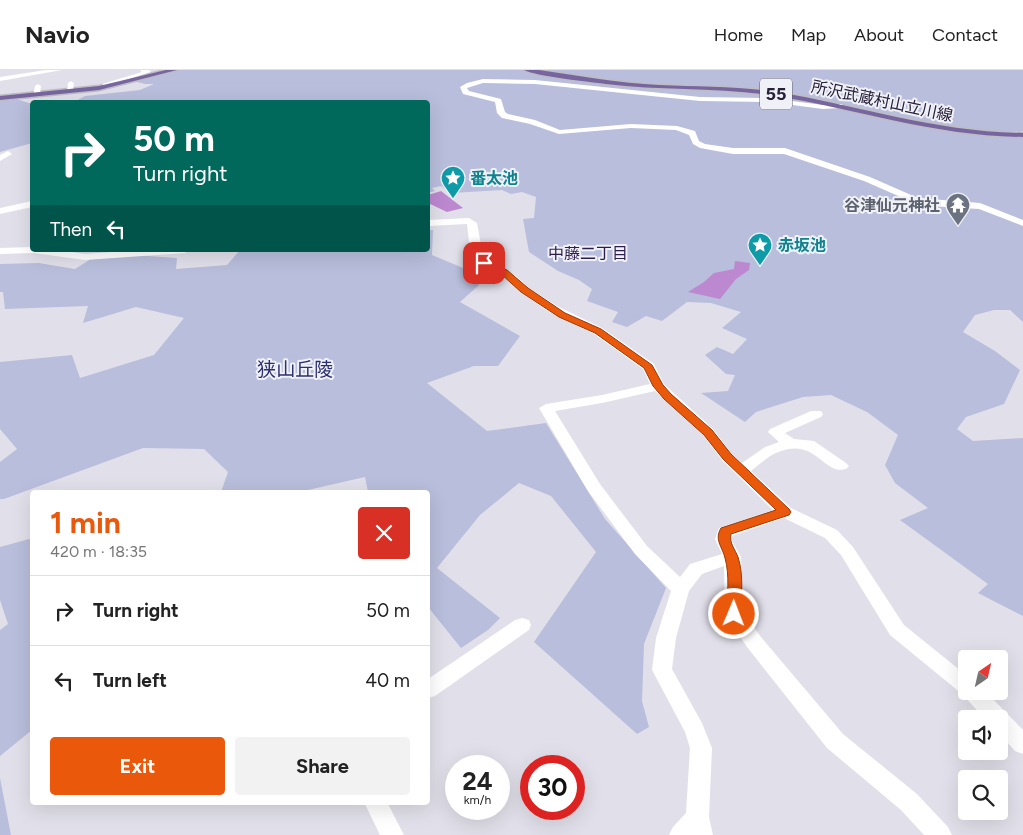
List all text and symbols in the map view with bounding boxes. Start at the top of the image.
text: Navio [25,20,90,49]
text: Home [714,24,763,46]
text: Map [791,24,826,46]
text: About [854,24,904,46]
text: Contact [932,24,998,46]
street label: 所沢武蔵村山立川線 [810,77,954,125]
road number: 55 [760,78,792,110]
text: 50 m [133,118,215,160]
icon: right [50,120,115,185]
text: Turn right [133,160,228,187]
place icon: 番太池 [440,165,466,199]
place label: 番太池 [470,169,518,188]
temple icon: 谷津仙元神社 [945,192,971,226]
place label: 谷津仙元神社 [844,196,940,215]
icon: left [102,215,130,243]
text: Then [50,218,92,241]
place icon: 赤坂池 [747,232,773,266]
place label: 赤坂池 [778,236,826,255]
pin [463,242,505,284]
district label: 中藤二丁目 [548,244,628,263]
icon: arrive [470,249,498,277]
park label: 狭山丘陵 [257,358,333,381]
text: 1 min [50,504,121,541]
button: close [358,507,410,559]
text: 420 m · 18:35 [50,542,147,561]
position arrow [707,587,759,639]
icon: right [50,597,78,625]
text: Turn right [93,599,179,622]
text: 50 m [366,599,410,622]
north arrow [958,650,1008,700]
map controls [958,650,1008,820]
icon: left [50,667,78,695]
text: Turn left [93,669,167,692]
text: 40 m [365,669,410,692]
button: sound [958,710,1008,760]
button: Exit [50,737,225,795]
button: Share [235,737,410,795]
speed limit sign: 30 [520,755,585,820]
text: 24 [462,766,493,796]
button: search [958,770,1008,820]
text: km/h [464,793,491,807]

